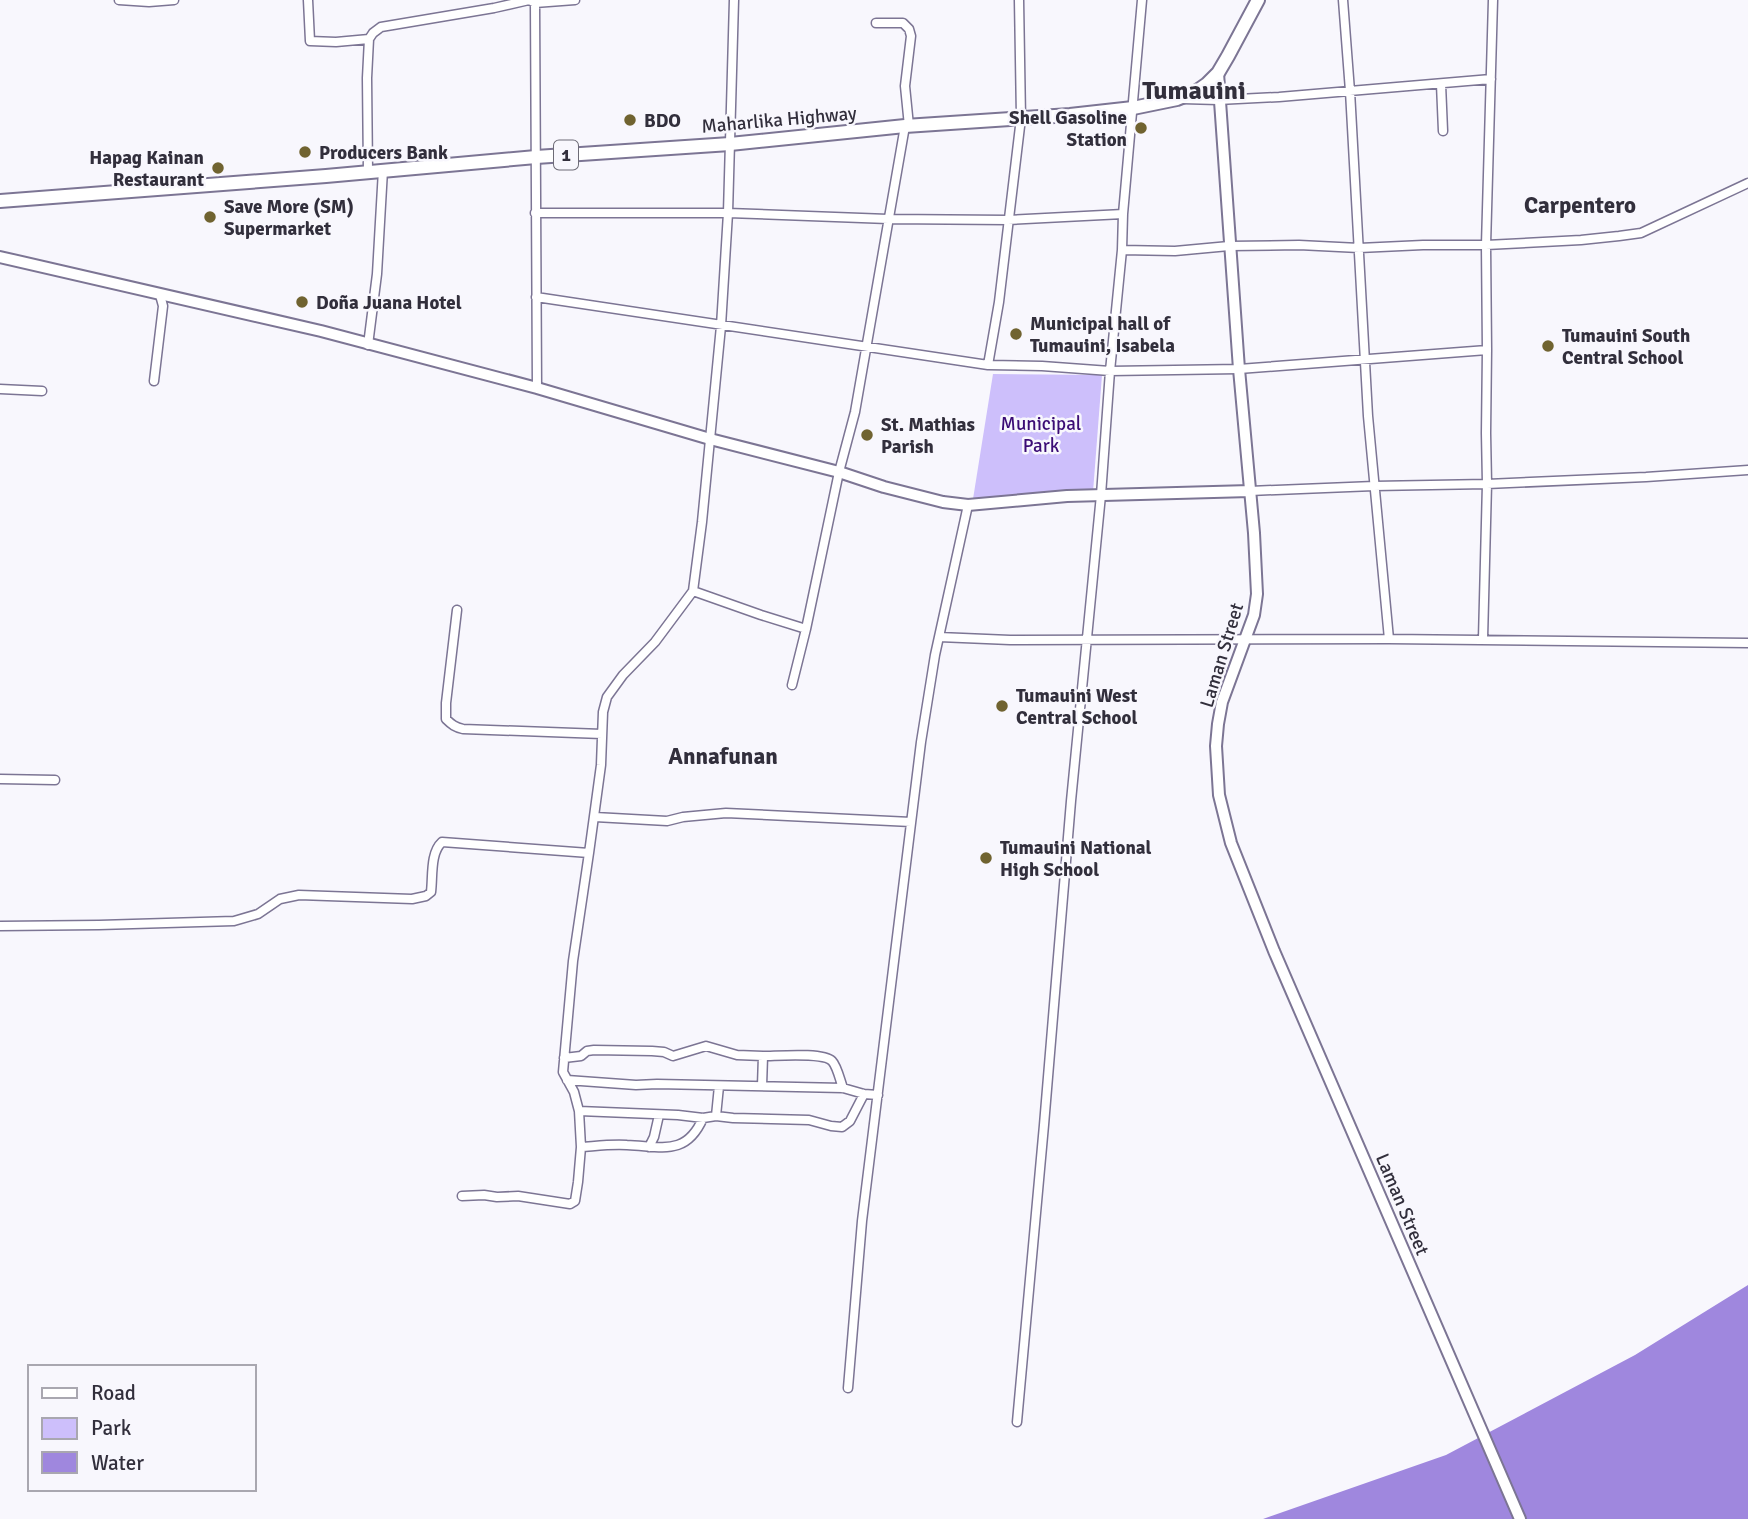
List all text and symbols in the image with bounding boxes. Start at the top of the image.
district label: Tumauini [1142,75,1246,107]
street label: Maharlika Highway [700,101,858,139]
place label: Shell Gasoline Station [1009,106,1127,152]
place label: BDO [644,109,681,133]
marker: BDO [622,112,638,128]
marker: Shell Gasoline Station [1133,120,1149,136]
road number: 1 [554,140,578,170]
place label: Producers Bank [319,141,448,165]
marker: Producers Bank [297,144,313,160]
place label: Hapag Kainan Restaurant [89,146,204,192]
marker: Hapag Kainan Restaurant [210,160,226,176]
district label: Carpentero [1524,191,1636,220]
place label: Save More (SM) Supermarket [224,195,354,241]
marker: Save More (SM) Supermarket [202,209,218,225]
place label: Doña Juana Hotel [316,291,462,315]
marker: Doña Juana Hotel [294,294,310,310]
place label: Municipal hall of Tumauini, Isabela [1030,312,1175,358]
place label: Tumauini South Central School [1562,324,1690,370]
marker: Municipal hall of Tumauini, Isabela [1008,326,1024,342]
marker: Tumauini South Central School [1540,338,1556,354]
park label: Municipal Park [1001,412,1081,458]
place label: St. Mathias Parish [881,413,975,459]
marker: St. Mathias Parish [859,427,875,443]
street label: Laman Street [1195,600,1249,711]
place label: Tumauini West Central School [1016,684,1137,730]
marker: Tumauini West Central School [994,698,1010,714]
district label: Annafunan [668,742,778,771]
place label: Tumauini National High School [1000,836,1152,882]
marker: Tumauini National High School [978,850,994,866]
street label: Laman Street [1370,1150,1434,1259]
legend [28,1365,256,1491]
text: Road [91,1380,136,1406]
text: Park [91,1415,132,1441]
text: Water [91,1450,144,1476]

